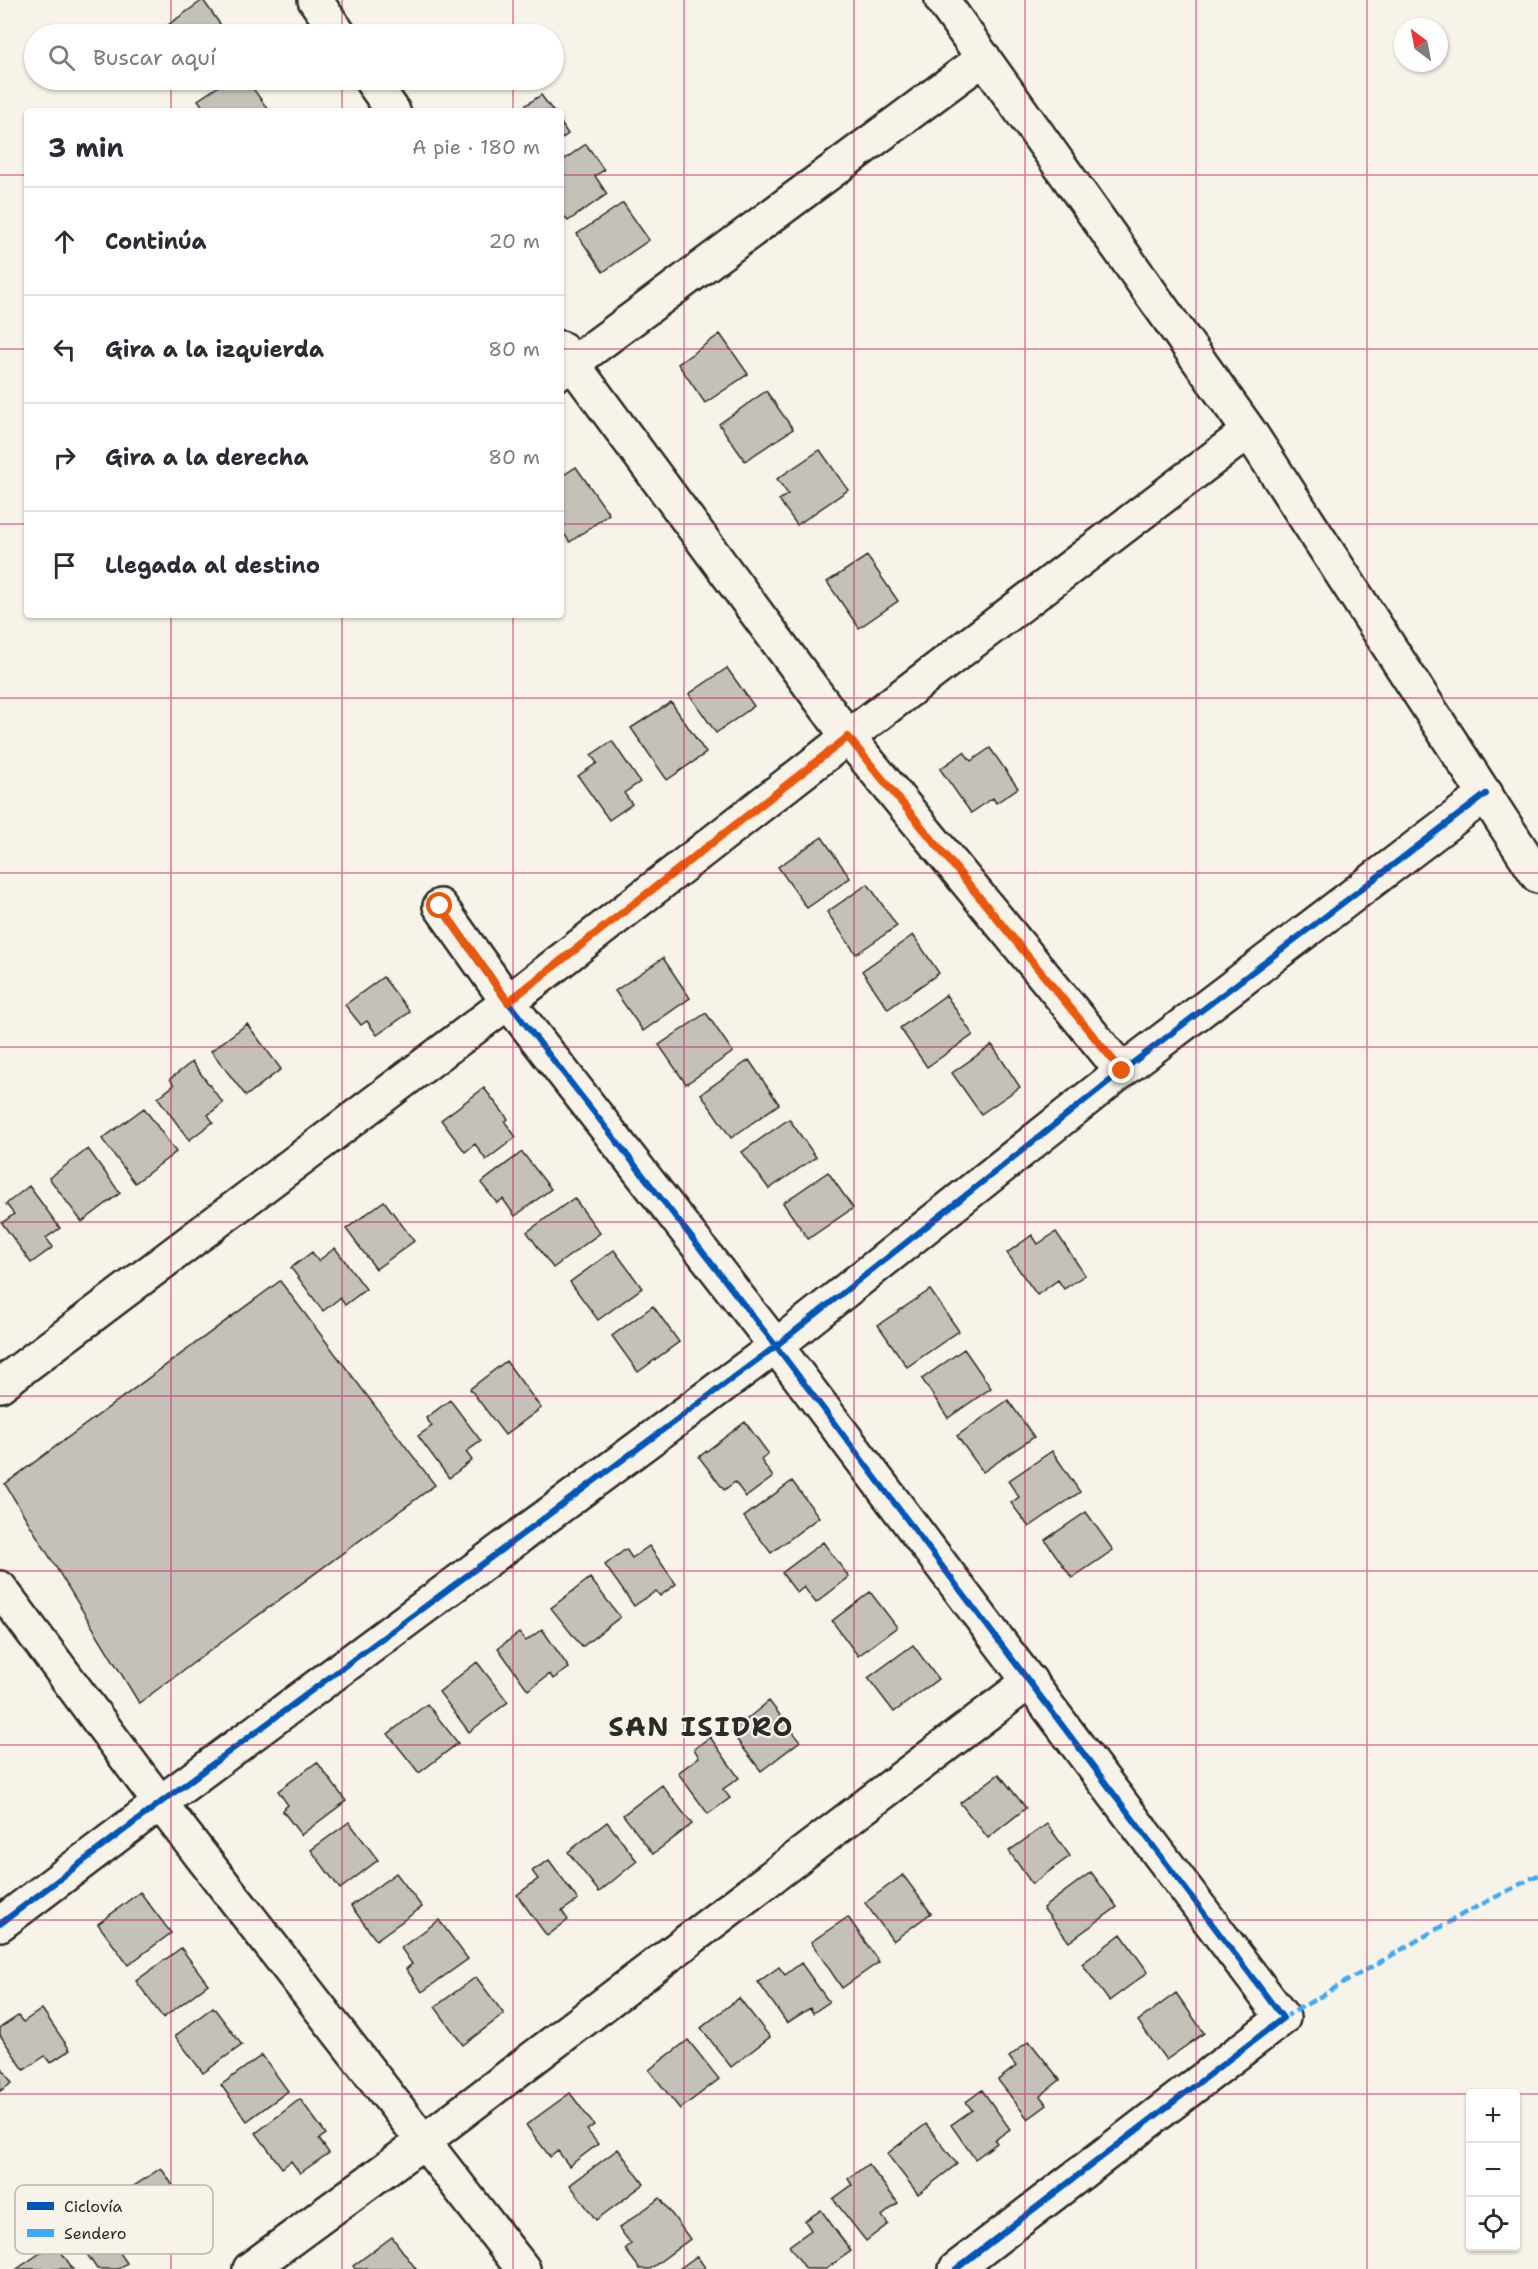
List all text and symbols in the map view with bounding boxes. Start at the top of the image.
north arrow [1394,18,1448,72]
search box [24,24,564,90]
icon: search [45,41,78,74]
text: Buscar aquí [93,43,216,72]
text: 3 min [48,130,124,165]
text: A pie · 180 m [412,134,540,160]
icon: ahead [48,225,81,258]
text: Continúa [105,227,207,256]
text: 20 m [489,228,540,254]
icon: left [48,333,81,366]
text: Gira a la izquierda [105,335,324,364]
text: 80 m [488,336,540,362]
icon: right [48,441,81,474]
text: Gira a la derecha [105,443,309,472]
text: 80 m [488,444,540,470]
icon: arrive [48,549,81,582]
text: Llegada al destino [105,551,320,580]
route start [426,892,452,918]
route end [1108,1057,1134,1083]
district label: SAN ISIDRO [608,1708,794,1745]
map controls [1466,2089,1520,2251]
button: + [1466,2089,1520,2143]
button: − [1466,2143,1520,2197]
legend [15,2185,213,2254]
text: Ciclovía [64,2196,123,2217]
button: locate [1466,2197,1520,2251]
text: Sendero [64,2223,126,2244]

